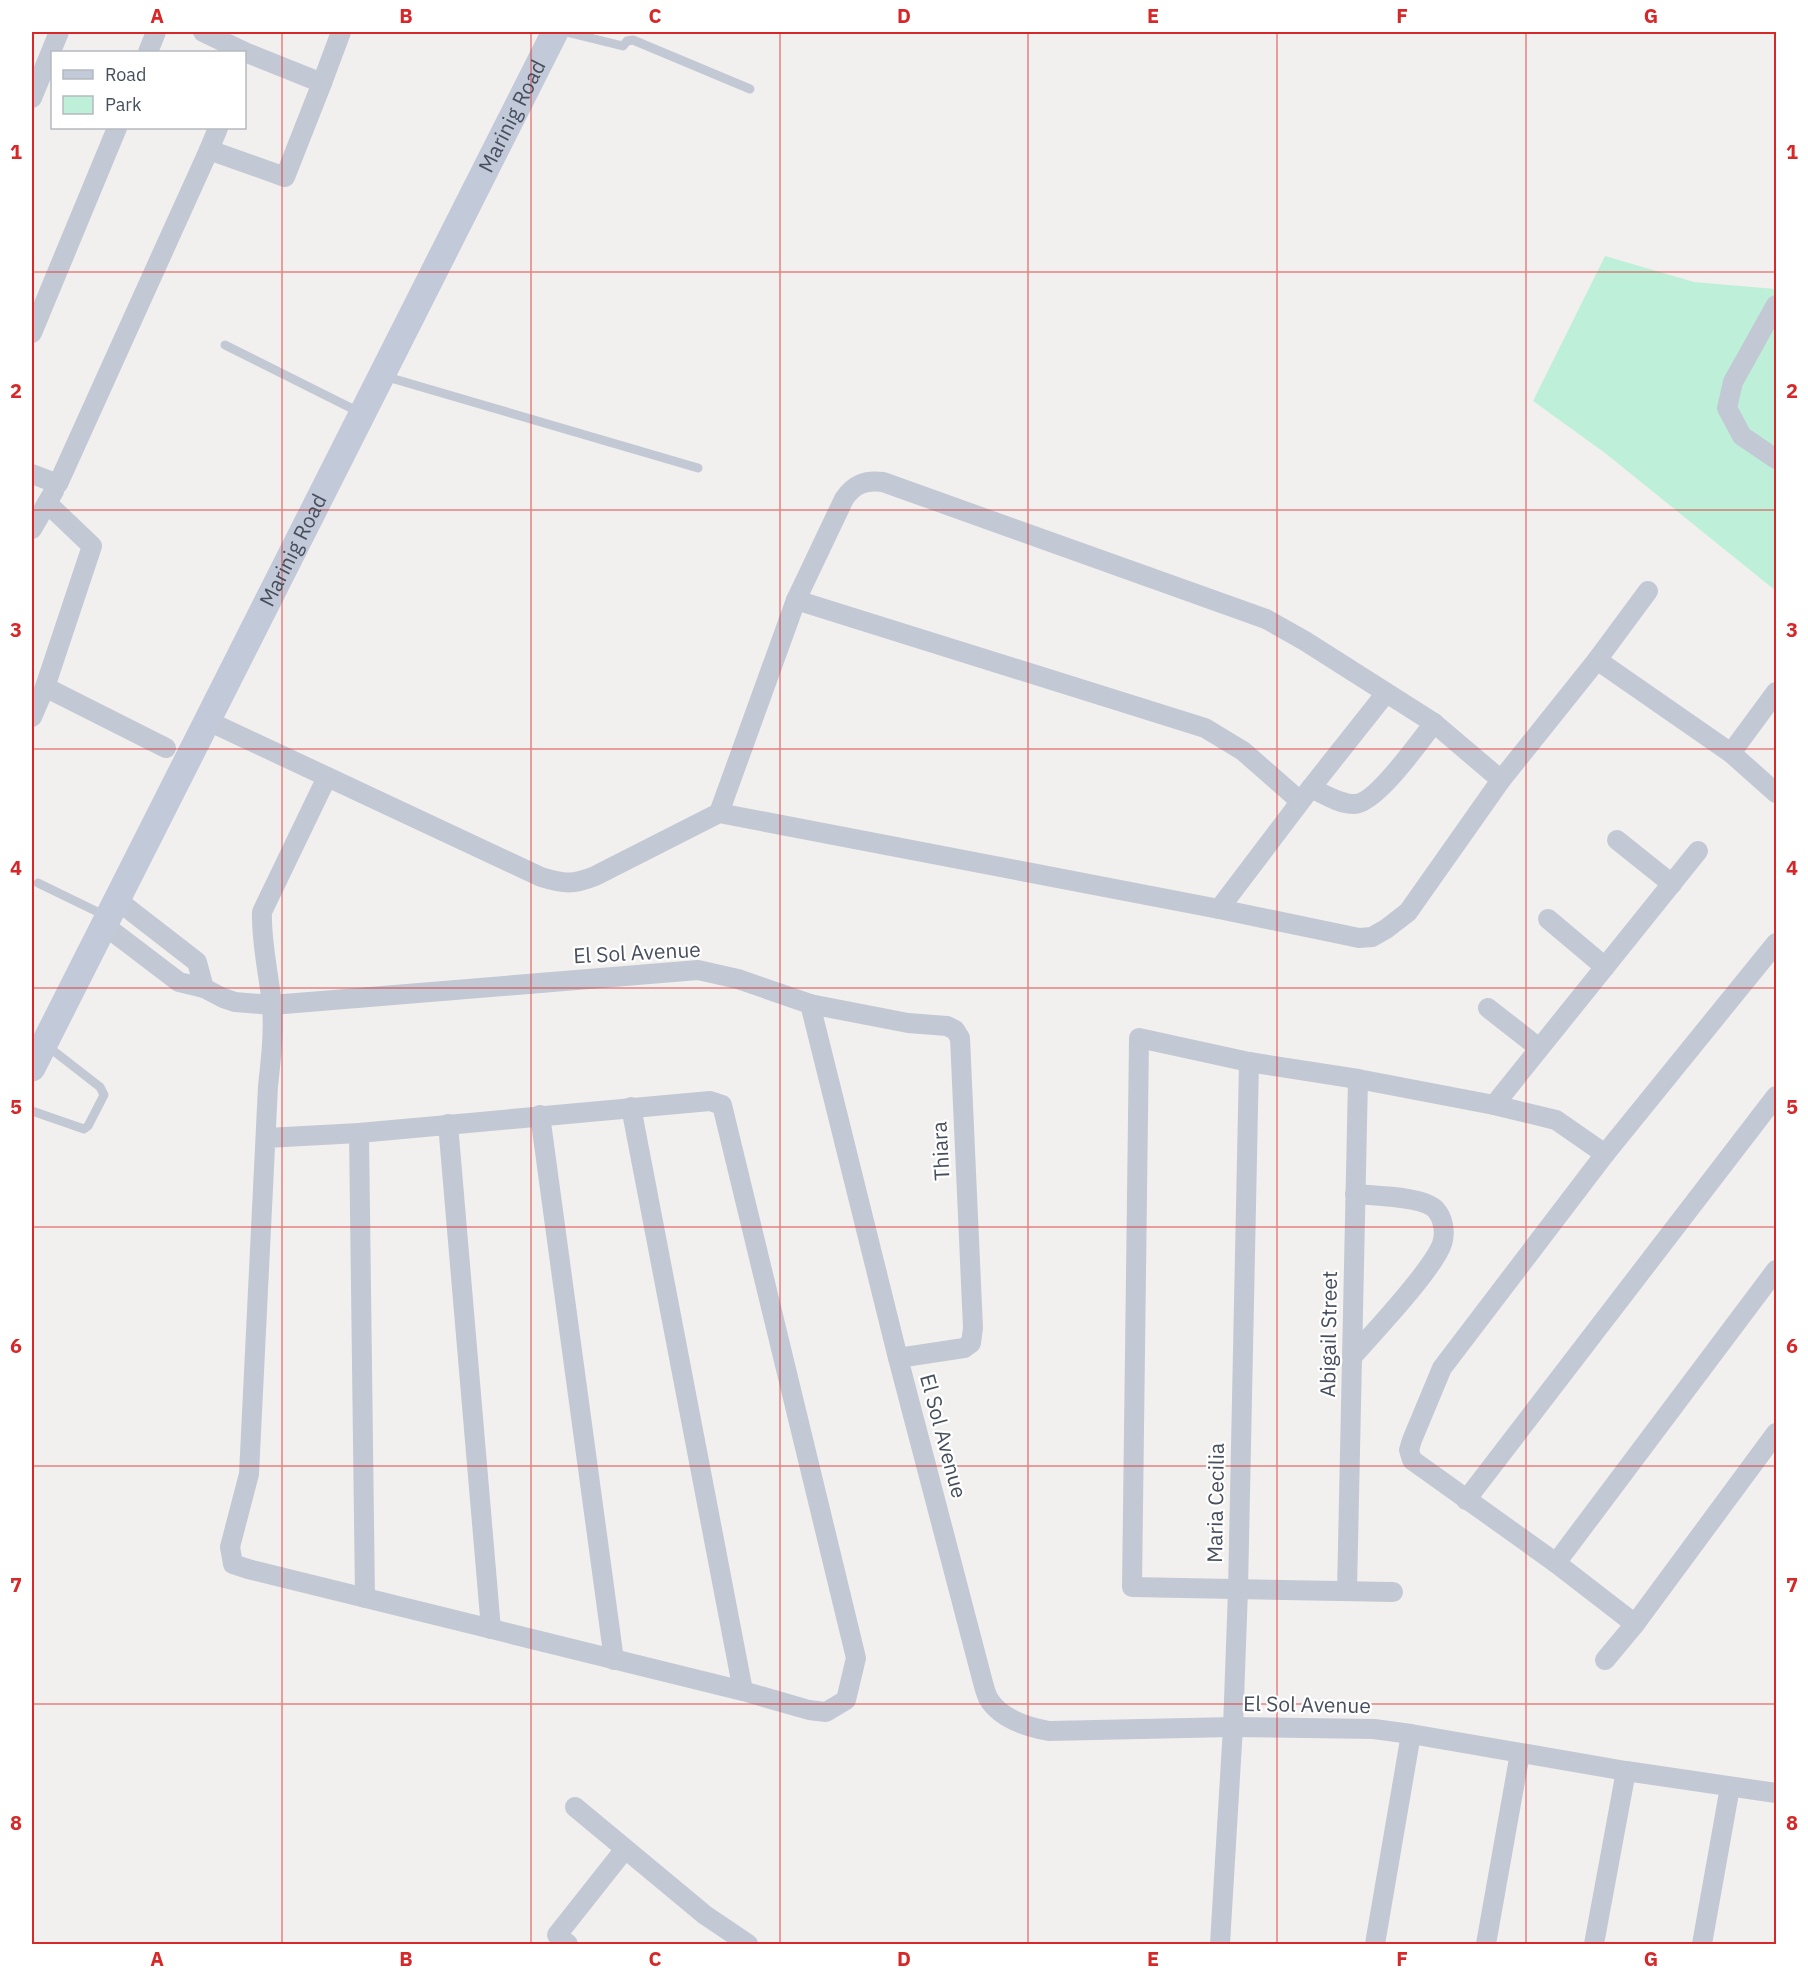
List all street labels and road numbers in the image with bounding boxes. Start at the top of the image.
street label: Marinig Road [471,55,552,177]
street label: Marinig Road [252,489,333,611]
street label: El Sol Avenue [572,935,701,969]
street label: Thiara [924,1121,956,1181]
street label: Abigail Street [1313,1270,1343,1398]
street label: El Sol Avenue [914,1370,974,1501]
street label: Maria Cecilia [1200,1443,1230,1563]
street label: El Sol Avenue [1243,1689,1371,1719]

